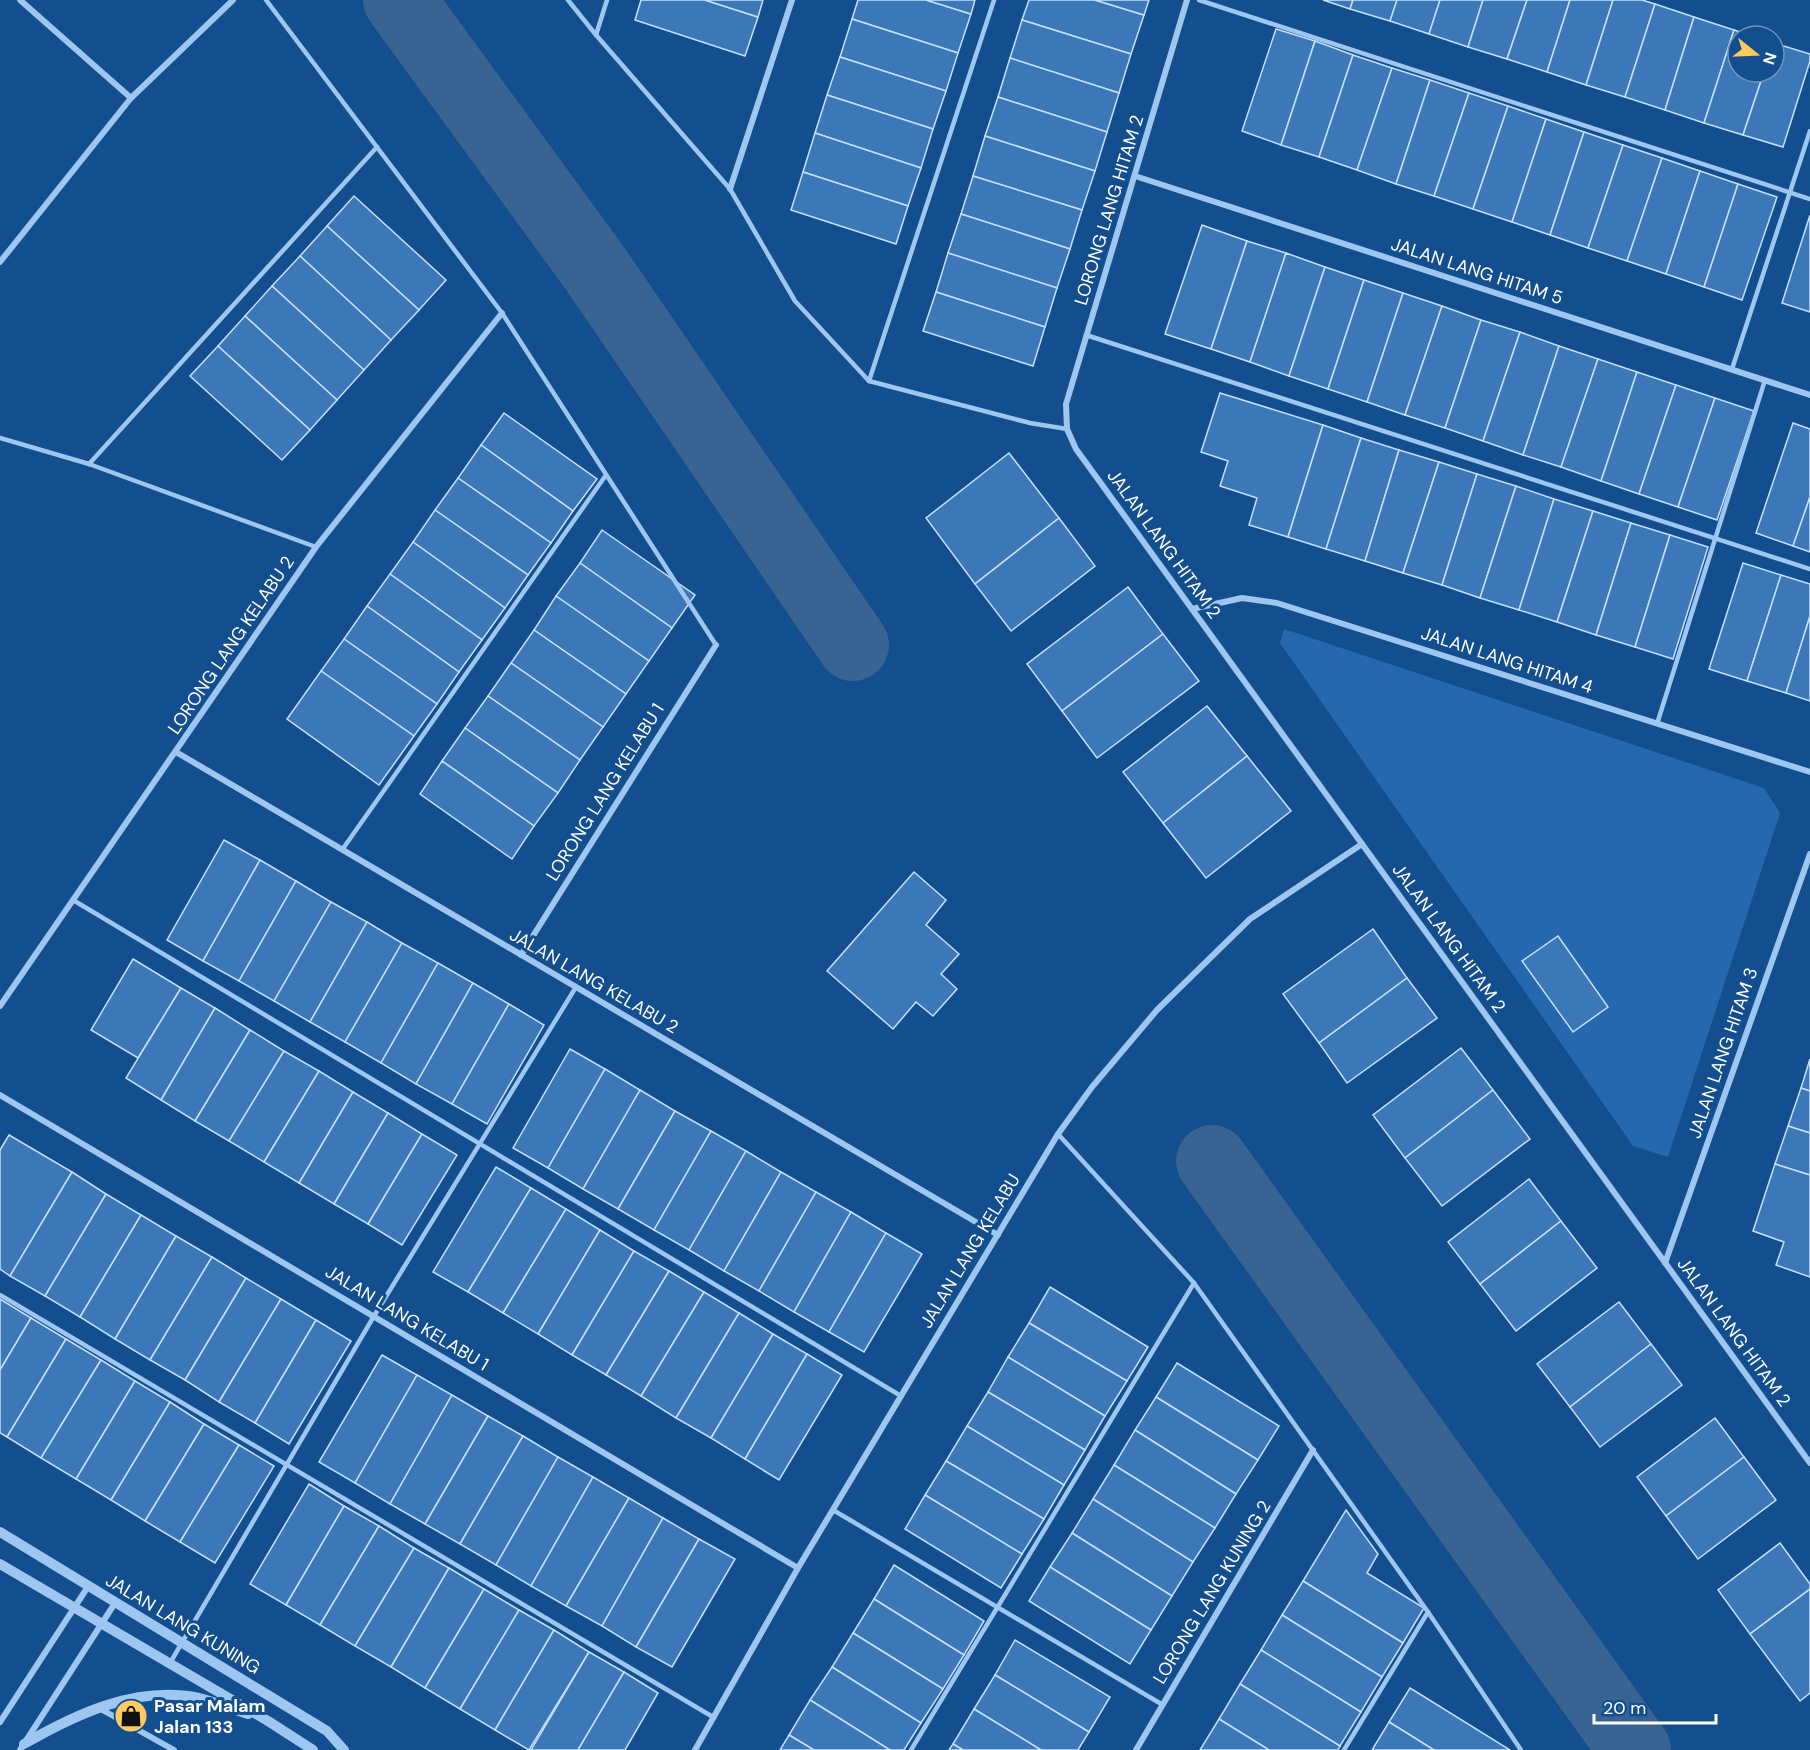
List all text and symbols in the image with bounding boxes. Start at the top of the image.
north arrow [1726,24,1786,84]
text: N [1758,50,1782,67]
street label: LORONG LANG HITAM 2 [1069,112,1149,308]
street label: JALAN LANG HITAM 5 [1388,232,1566,310]
street label: JALAN LANG HITAM 2 [1102,465,1226,623]
street label: LORONG LANG KELABU 2 [162,551,300,739]
street label: JALAN LANG HITAM 4 [1418,621,1596,699]
street label: LORONG LANG KELABU 1 [540,699,670,885]
street label: JALAN LANG HITAM 2 [1387,859,1511,1017]
street label: JALAN LANG KELABU 2 [505,923,683,1039]
street label: JALAN LANG HITAM 3 [1683,964,1763,1142]
street label: JALAN LANG KELABU [914,1169,1026,1333]
street label: JALAN LANG HITAM 2 [1672,1253,1796,1411]
street label: JALAN LANG KELABU 1 [321,1260,493,1376]
street label: LORONG LANG KUNING 2 [1148,1496,1276,1688]
street label: JALAN LANG KUNING [101,1568,265,1680]
scale bar [1594,1687,1716,1725]
place label: Pasar Malam Jalan 133 [154,1694,266,1739]
text: 20 m [1603,1696,1646,1720]
shop icon: Pasar Malam Jalan 133 [113,1698,149,1734]

